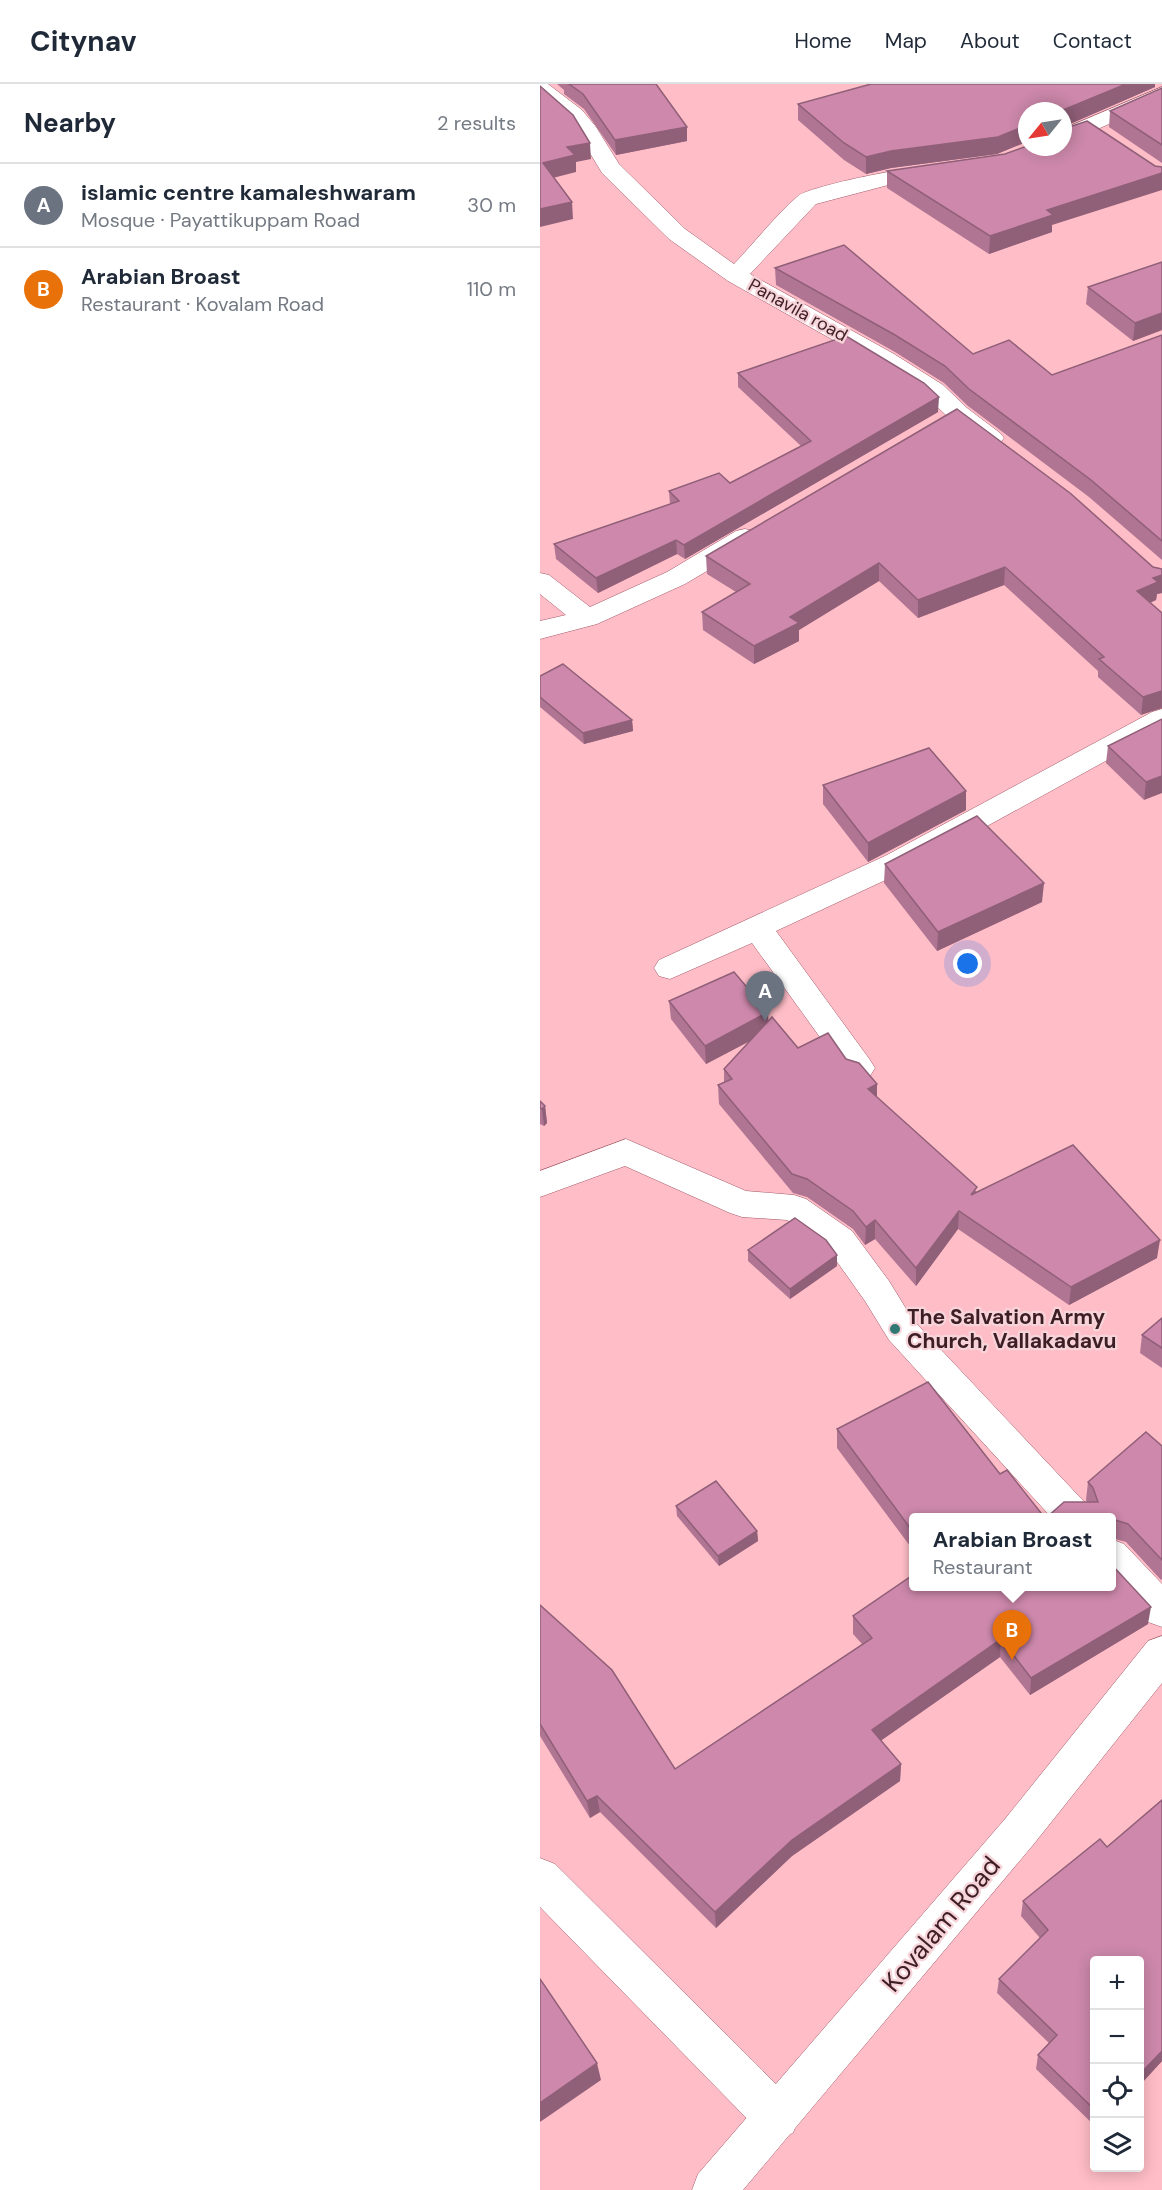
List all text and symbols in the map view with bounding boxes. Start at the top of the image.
text: Citynav [30,23,136,60]
text: Home [794,27,852,55]
text: Map [885,27,927,55]
text: About [960,27,1020,55]
text: Contact [1053,27,1132,55]
north arrow [1018,102,1072,156]
text: Nearby [24,106,116,140]
text: 2 results [437,110,516,136]
text: islamic centre kamaleshwaram [81,178,416,207]
text: A [36,192,51,218]
text: 30 m [467,192,516,218]
text: Mosque · Payattikuppam Road [81,207,360,233]
text: Arabian Broast [81,262,241,291]
street label: Panavila road [744,273,852,347]
text: B [37,276,50,302]
text: 110 m [467,276,516,302]
text: Restaurant · Kovalam Road [81,291,324,317]
your location [953,949,982,978]
pin: A [746,972,784,1021]
place label: The Salvation Army Church, Vallakadavu [907,1303,1117,1355]
marker: The Salvation Army Church, Vallakadavu [888,1322,902,1336]
popup [909,1513,1116,1591]
text: Arabian Broast [933,1525,1092,1554]
text: Restaurant [933,1554,1033,1580]
pin: B [992,1610,1032,1660]
street label: Kovalam Road [874,1849,1008,1999]
map controls [1090,1956,1144,2172]
button: + [1090,1956,1144,2010]
button: − [1090,2010,1144,2064]
button: locate [1090,2064,1144,2118]
button: layers [1090,2118,1144,2172]

